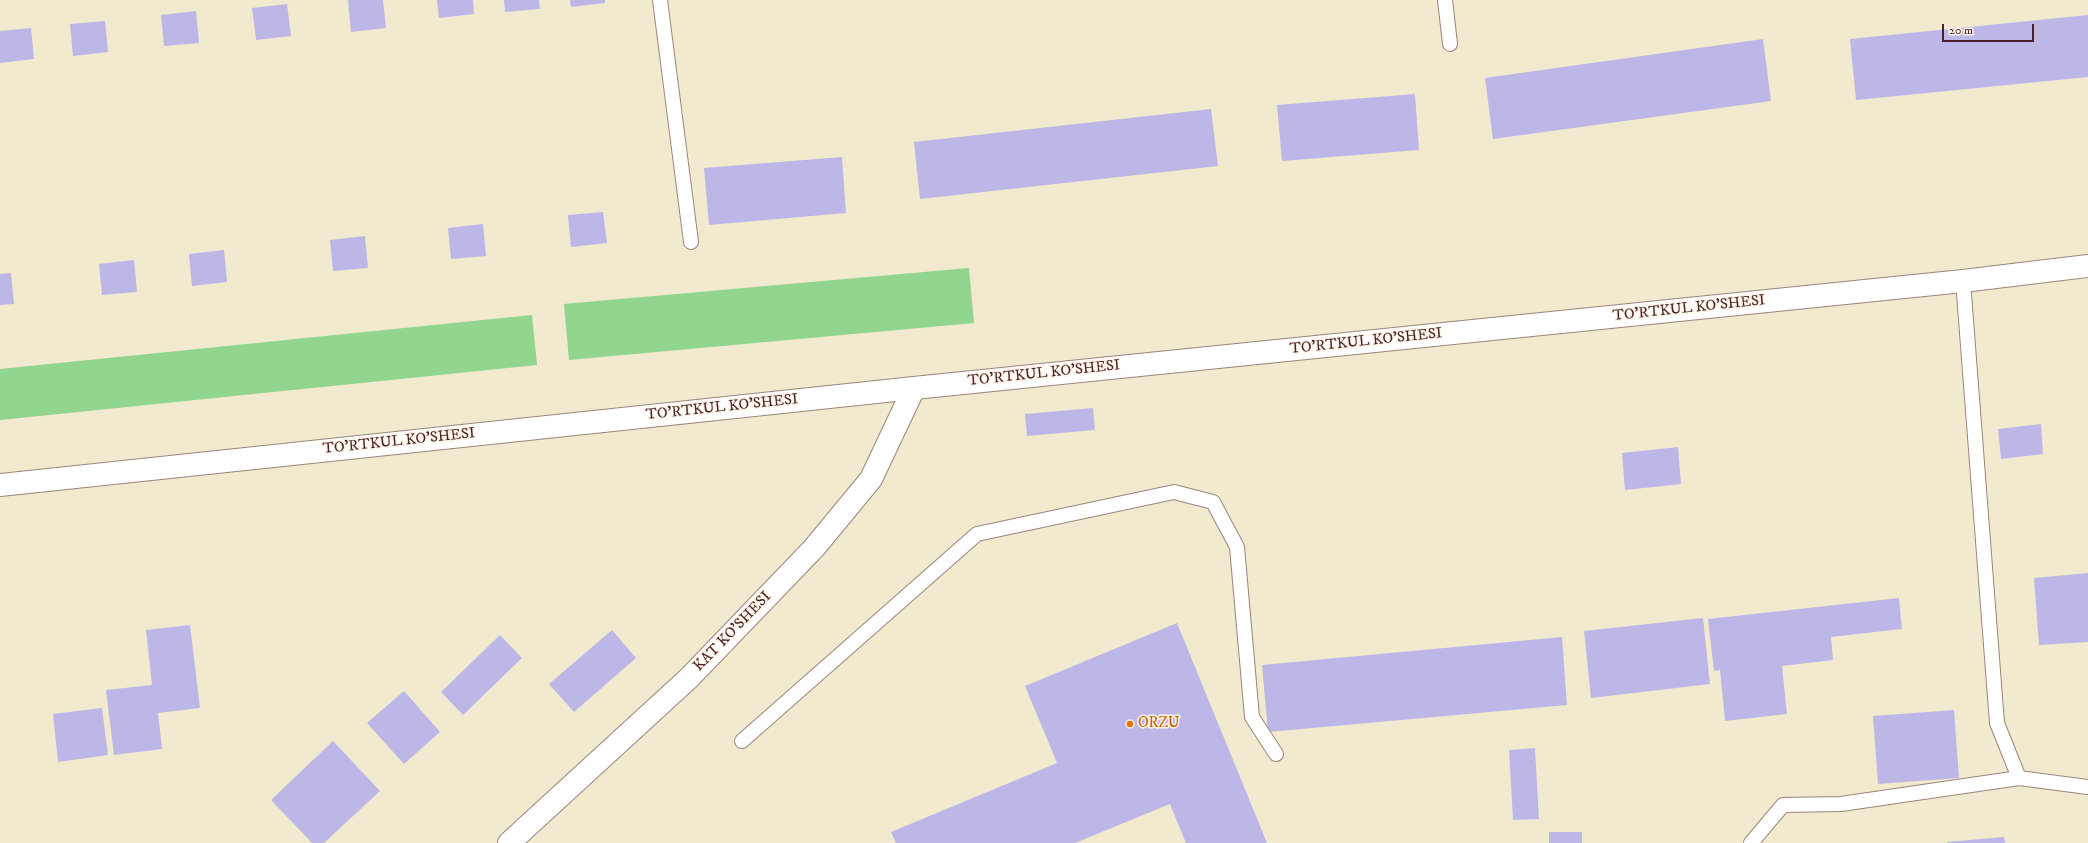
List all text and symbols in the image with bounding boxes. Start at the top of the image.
scale bar [1944,16,2036,42]
text: 20 m [1949,23,1973,38]
street label: TO'RTKUL KO'SHESI [1612,292,1766,326]
street label: TO'RTKUL KO'SHESI [1289,325,1443,359]
street label: TO'RTKUL KO'SHESI [967,357,1121,391]
street label: TO'RTKUL KO'SHESI [645,391,799,425]
street label: TO'RTKUL KO'SHESI [322,425,476,459]
street label: KAT KO'SHESI [690,588,776,676]
place label: ORZU [1138,715,1180,733]
marker: ORZU [1125,719,1135,729]

